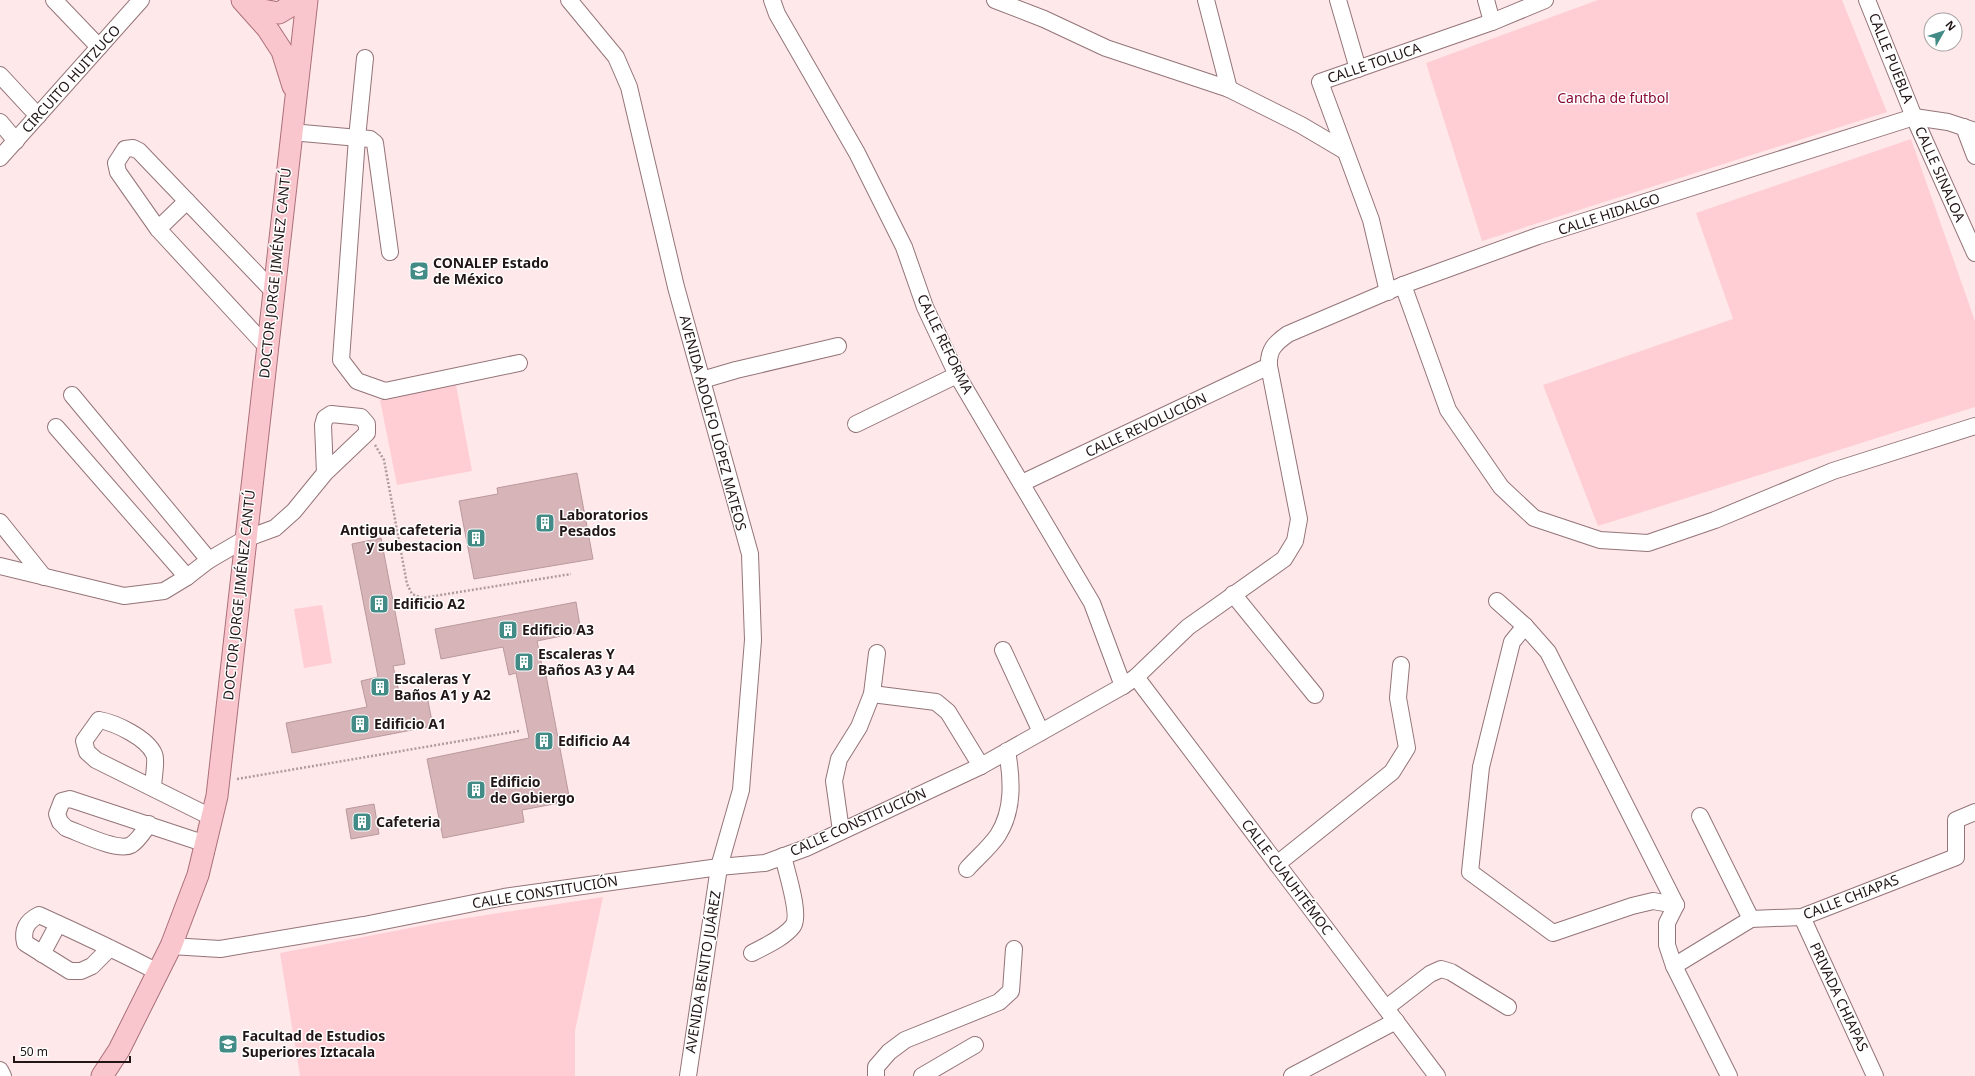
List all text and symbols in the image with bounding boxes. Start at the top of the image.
street label: CALLE PUEBLA [1865,10,1918,106]
north arrow [1923,12,1963,52]
text: N [1943,17,1960,34]
street label: CIRCUITO HUITZUCO [17,21,124,137]
street label: CALLE TOLUCA [1325,38,1423,87]
park label: Cancha de futbol [1557,88,1669,107]
street label: CALLE SINALOA [1911,123,1970,225]
street label: DOCTOR JORGE JIMÉNEZ CANTÚ [254,167,295,379]
street label: CALLE HIDALGO [1555,188,1662,239]
place label: CONALEP Estado de México [433,253,549,288]
school or university icon: CONALEP Estado de México [408,260,430,282]
street label: CALLE REFORMA [913,291,978,397]
street label: AVENIDA ADOLFO LÓPEZ MATEOS [676,313,752,533]
street label: CALLE REVOLUCIÓN [1082,388,1210,461]
street label: DOCTOR JORGE JIMÉNEZ CANTÚ [218,489,259,701]
place label: Laboratorios Pesados [559,505,648,540]
building icon: Laboratorios Pesados [534,512,556,534]
place label: Antigua cafeteria y subestacion [340,520,462,555]
building icon: Antigua cafeteria y subestacion [465,527,487,549]
building icon: Edificio A2 [368,593,390,615]
place label: Edificio A2 [393,594,465,613]
building icon: Edificio A3 [497,619,519,641]
place label: Edificio A3 [522,620,594,639]
place label: Escaleras Y Baños A3 y A4 [538,644,635,679]
building icon: Escaleras Y Baños A3 y A4 [513,651,535,673]
place label: Escaleras Y Baños A1 y A2 [394,669,491,704]
building icon: Escaleras Y Baños A1 y A2 [369,676,391,698]
building icon: Edificio A1 [349,713,371,735]
place label: Edificio A1 [374,714,446,733]
building icon: Edificio A4 [533,730,555,752]
place label: Edificio A4 [558,731,630,750]
place label: Edificio de Gobiergo [490,772,575,807]
building icon: Edificio de Gobiergo [465,779,487,801]
street label: CALLE CONSTITUCIÓN [787,783,929,860]
building icon: Cafeteria [351,811,373,833]
place label: Cafeteria [376,812,440,831]
street label: CALLE CUAUHTÉMOC [1238,815,1337,939]
street label: CALLE CHIAPAS [1800,869,1902,924]
street label: CALLE CONSTITUCIÓN [471,871,619,912]
street label: AVENIDA BENITO JUÁREZ [680,889,725,1054]
street label: PRIVADA CHIAPAS [1806,939,1873,1055]
place label: Facultad de Estudios Superiores Iztacala [242,1026,385,1061]
school or university icon: Facultad de Estudios Superiores Iztacala [217,1033,239,1055]
scale bar [14,1038,130,1064]
text: 50 m [20,1043,48,1060]

